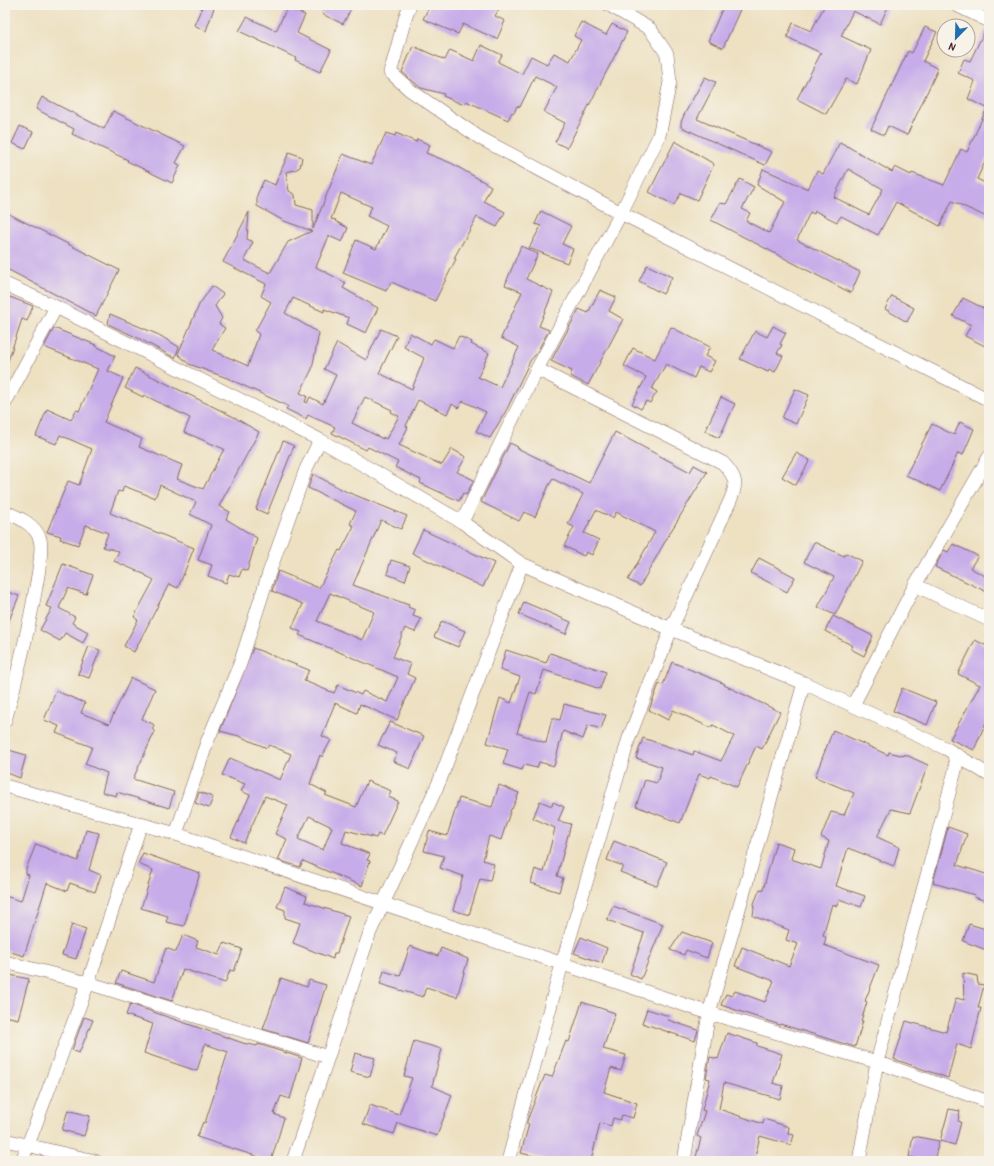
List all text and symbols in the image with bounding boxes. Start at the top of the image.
north arrow [936,18,976,58]
text: N [947,40,958,55]

